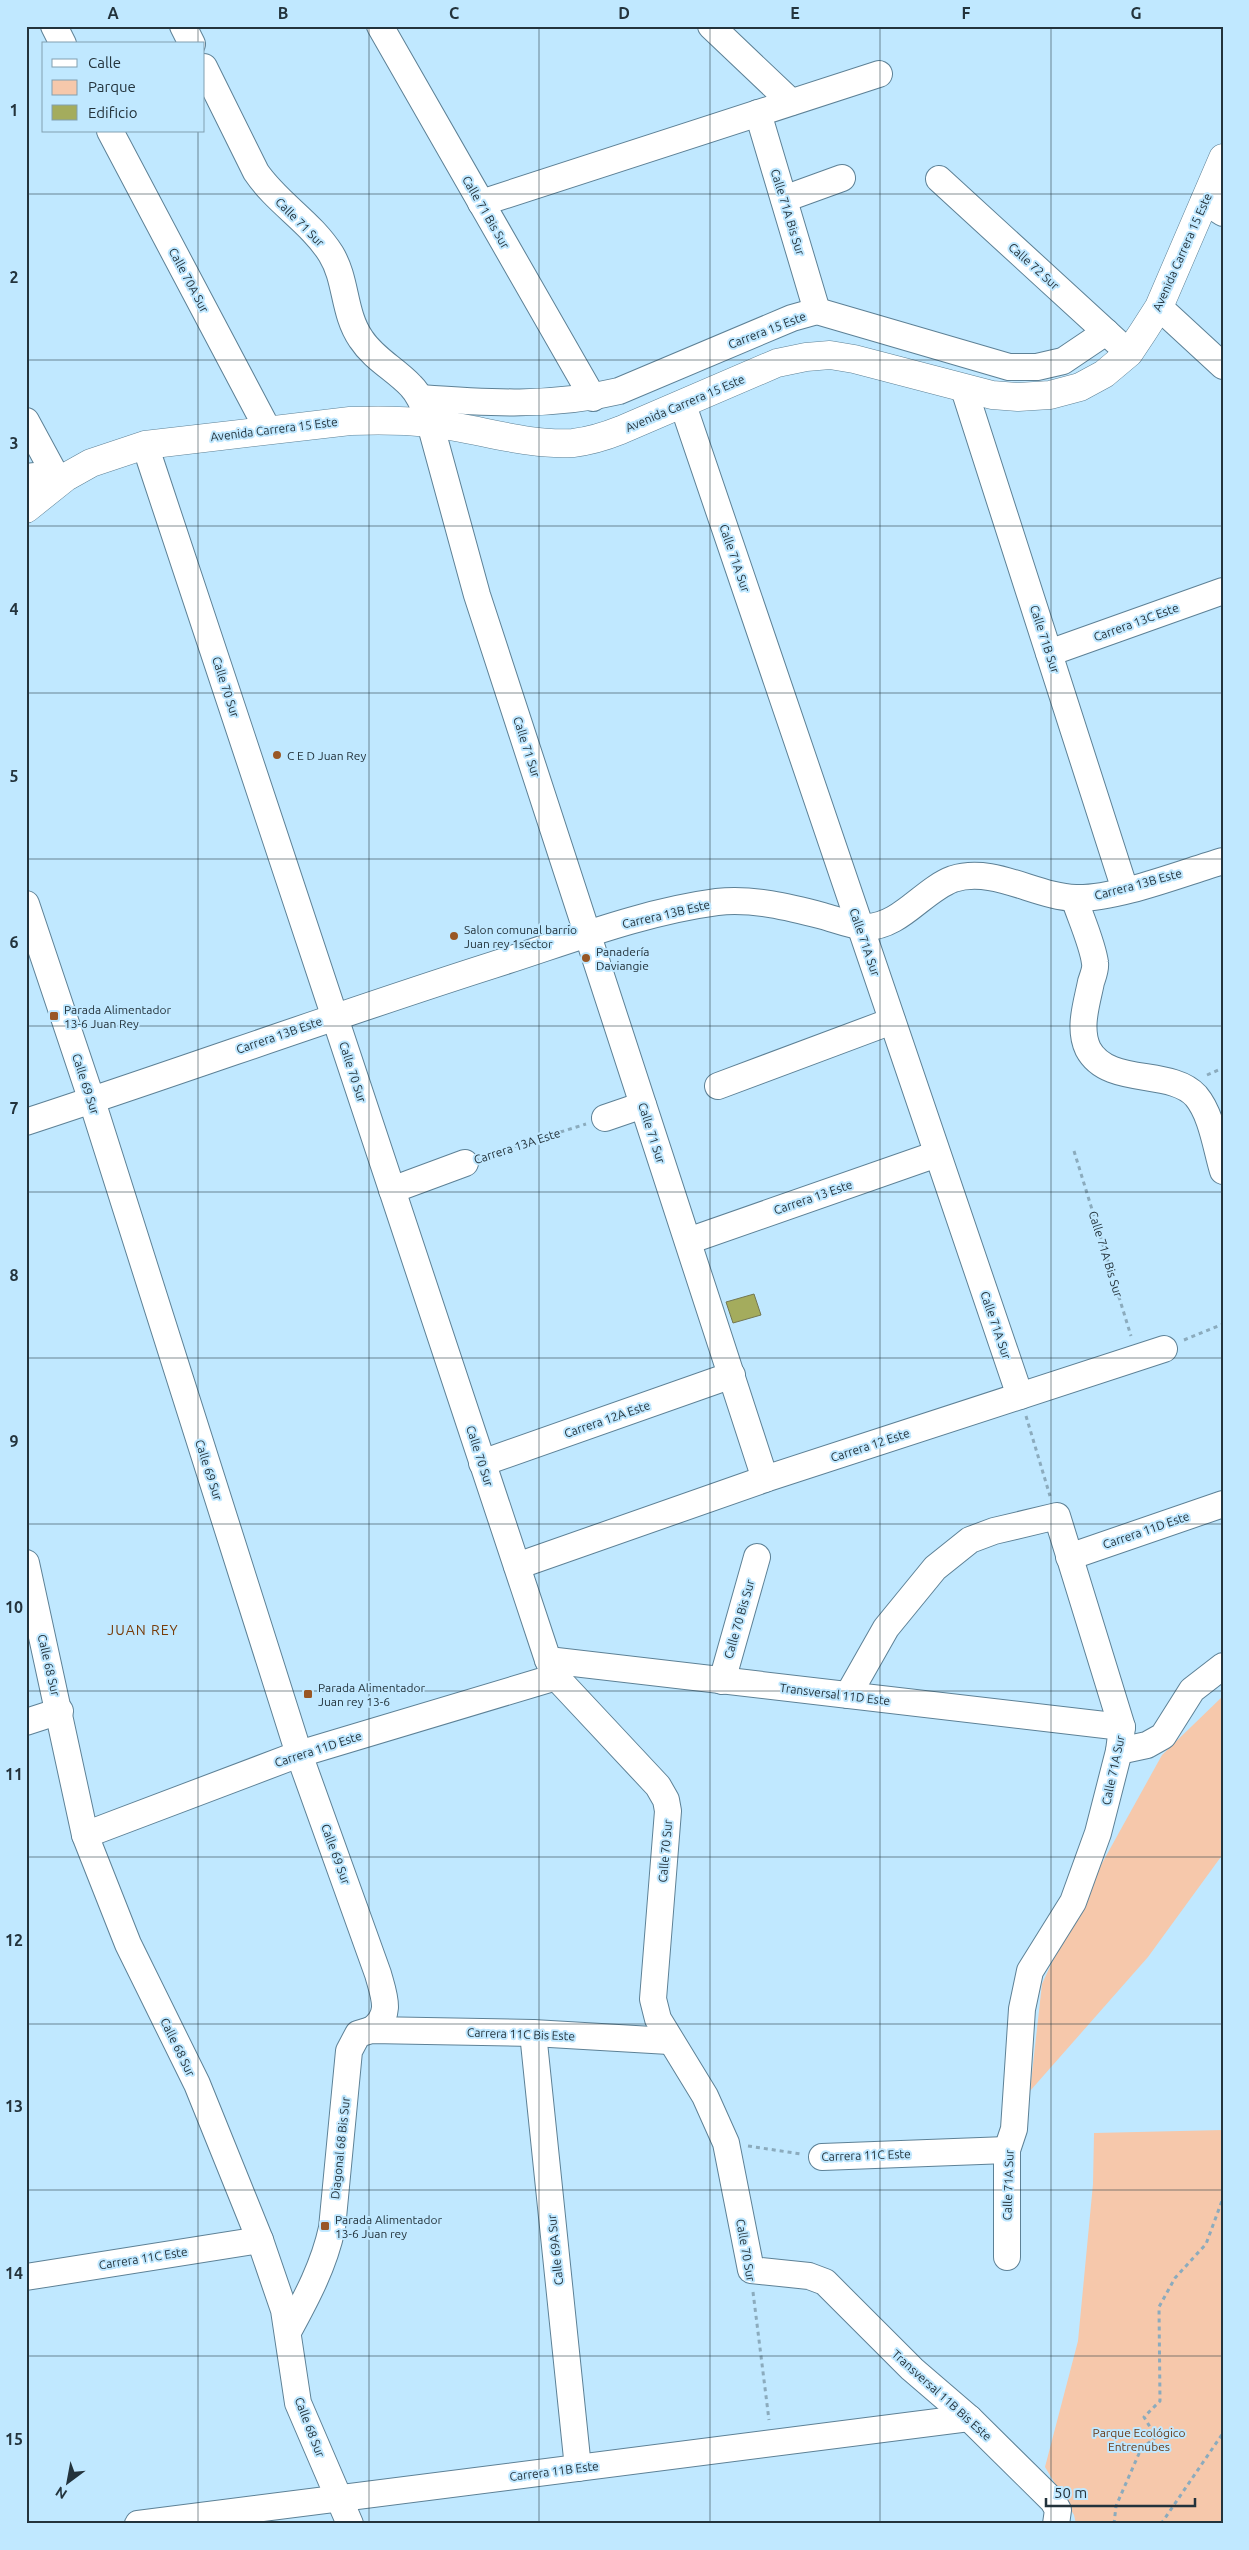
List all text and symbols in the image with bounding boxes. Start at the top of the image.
text: A [107,4,119,22]
text: B [278,4,288,22]
text: C [449,4,459,22]
text: D [618,4,630,22]
text: E [790,4,800,22]
text: F [962,4,971,22]
text: G [1130,4,1142,22]
legend [42,42,205,132]
text: Calle [88,54,121,71]
text: Parque [88,78,136,95]
text: 1 [9,101,19,119]
text: Edificio [88,104,137,121]
street label: Calle 71A Bis Sur [769,167,807,257]
street label: Calle 71 Bis Sur [460,173,512,251]
street label: Avenida Carrera 15 Este [1150,191,1214,313]
street label: Calle 71 Sur [273,195,327,249]
street label: Calle 72 Sur [1006,240,1062,292]
street label: Calle 70A Sur [167,246,212,315]
text: 2 [9,268,19,286]
street label: Carrera 15 Este [726,309,808,351]
street label: Avenida Carrera 15 Este [624,372,746,434]
street label: Avenida Carrera 15 Este [210,415,338,443]
text: 3 [9,434,19,452]
street label: Calle 71A Sur [717,522,753,594]
text: 4 [9,600,19,618]
street label: Carrera 13C Este [1092,601,1180,643]
street label: Calle 71B Sur [1028,603,1062,675]
street label: Calle 70 Sur [210,655,242,719]
street label: Calle 71 Sur [511,715,543,779]
marker: C E D Juan Rey [271,749,283,761]
place label: C E D Juan Rey [287,749,366,762]
text: 5 [9,767,19,785]
street label: Carrera 13B Este [1093,866,1183,902]
street label: Carrera 13B Este [621,898,711,930]
street label: Calle 71A Sur [847,906,883,978]
place label: Salon comunal barrio Juan rey 1sector [464,923,577,950]
marker: Salon comunal barrio Juan rey 1sector [448,930,460,942]
text: 6 [9,933,19,951]
place label: Panadería Daviangie [596,945,650,972]
marker: Panadería Daviangie [580,952,592,964]
place label: Parada Alimentador 13-6 Juan Rey [64,1003,171,1030]
marker: Parada Alimentador 13-6 Juan Rey [48,1010,60,1022]
street label: Carrera 13B Este [234,1014,324,1056]
street label: Calle 70 Sur [337,1040,369,1104]
street label: Calle 69 Sur [70,1052,102,1116]
text: 7 [9,1099,19,1117]
street label: Calle 71 Sur [636,1101,668,1165]
street label: Carrera 13A Este [472,1126,562,1166]
street label: Carrera 13 Este [772,1177,854,1217]
street label: Calle 71A Bis Sur [1087,1209,1125,1299]
text: 8 [9,1266,19,1284]
street label: Calle 71A Sur [978,1289,1014,1361]
street label: Carrera 12A Este [562,1398,652,1440]
street label: Calle 70 Sur [464,1424,496,1488]
street label: Carrera 12 Este [829,1426,911,1464]
text: 9 [9,1432,19,1450]
street label: Calle 69 Sur [193,1438,225,1502]
street label: Carrera 11D Este [1101,1509,1191,1551]
street label: Calle 70 Bis Sur [721,1578,757,1660]
text: 10 [5,1598,23,1616]
district label: JUAN REY [107,1622,179,1638]
street label: Calle 68 Sur [36,1633,63,1698]
place label: Parada Alimentador Juan rey 13-6 [318,1681,425,1708]
street label: Transversal 11D Este [779,1681,891,1707]
marker: Parada Alimentador Juan rey 13-6 [302,1688,314,1700]
street label: Carrera 11D Este [273,1729,363,1769]
street label: Calle 71A Sur [1099,1733,1127,1806]
text: 11 [5,1765,23,1783]
street label: Calle 70 Sur [656,1819,674,1883]
street label: Calle 69 Sur [319,1822,353,1886]
text: 12 [5,1931,23,1949]
street label: Calle 68 Sur [158,2016,198,2079]
street label: Carrera 11C Bis Este [467,2026,575,2042]
street label: Diagonal 68 Bis Sur [328,2096,352,2200]
text: 13 [5,2097,23,2115]
street label: Carrera 11C Este [821,2147,911,2163]
street label: Calle 71A Sur [1000,2149,1016,2221]
place label: Parada Alimentador 13-6 Juan rey [335,2213,442,2240]
street label: Calle 69A Sur [545,2214,565,2286]
street label: Calle 70 Sur [734,2218,758,2283]
marker: Parada Alimentador 13-6 Juan rey [319,2220,331,2232]
street label: Carrera 11C Este [98,2245,188,2271]
text: 14 [5,2264,23,2282]
street label: Transversal 11B Bis Este [890,2347,994,2443]
street label: Calle 68 Sur [293,2395,328,2459]
park label: Parque Ecológico Entrenubes [1093,2426,1185,2453]
text: 15 [5,2430,23,2448]
north arrow [42,2458,92,2508]
street label: Carrera 11B Este [509,2459,599,2483]
scale bar [1046,2475,1195,2507]
text: N [52,2483,70,2503]
text: 50 m [1054,2484,1087,2501]

